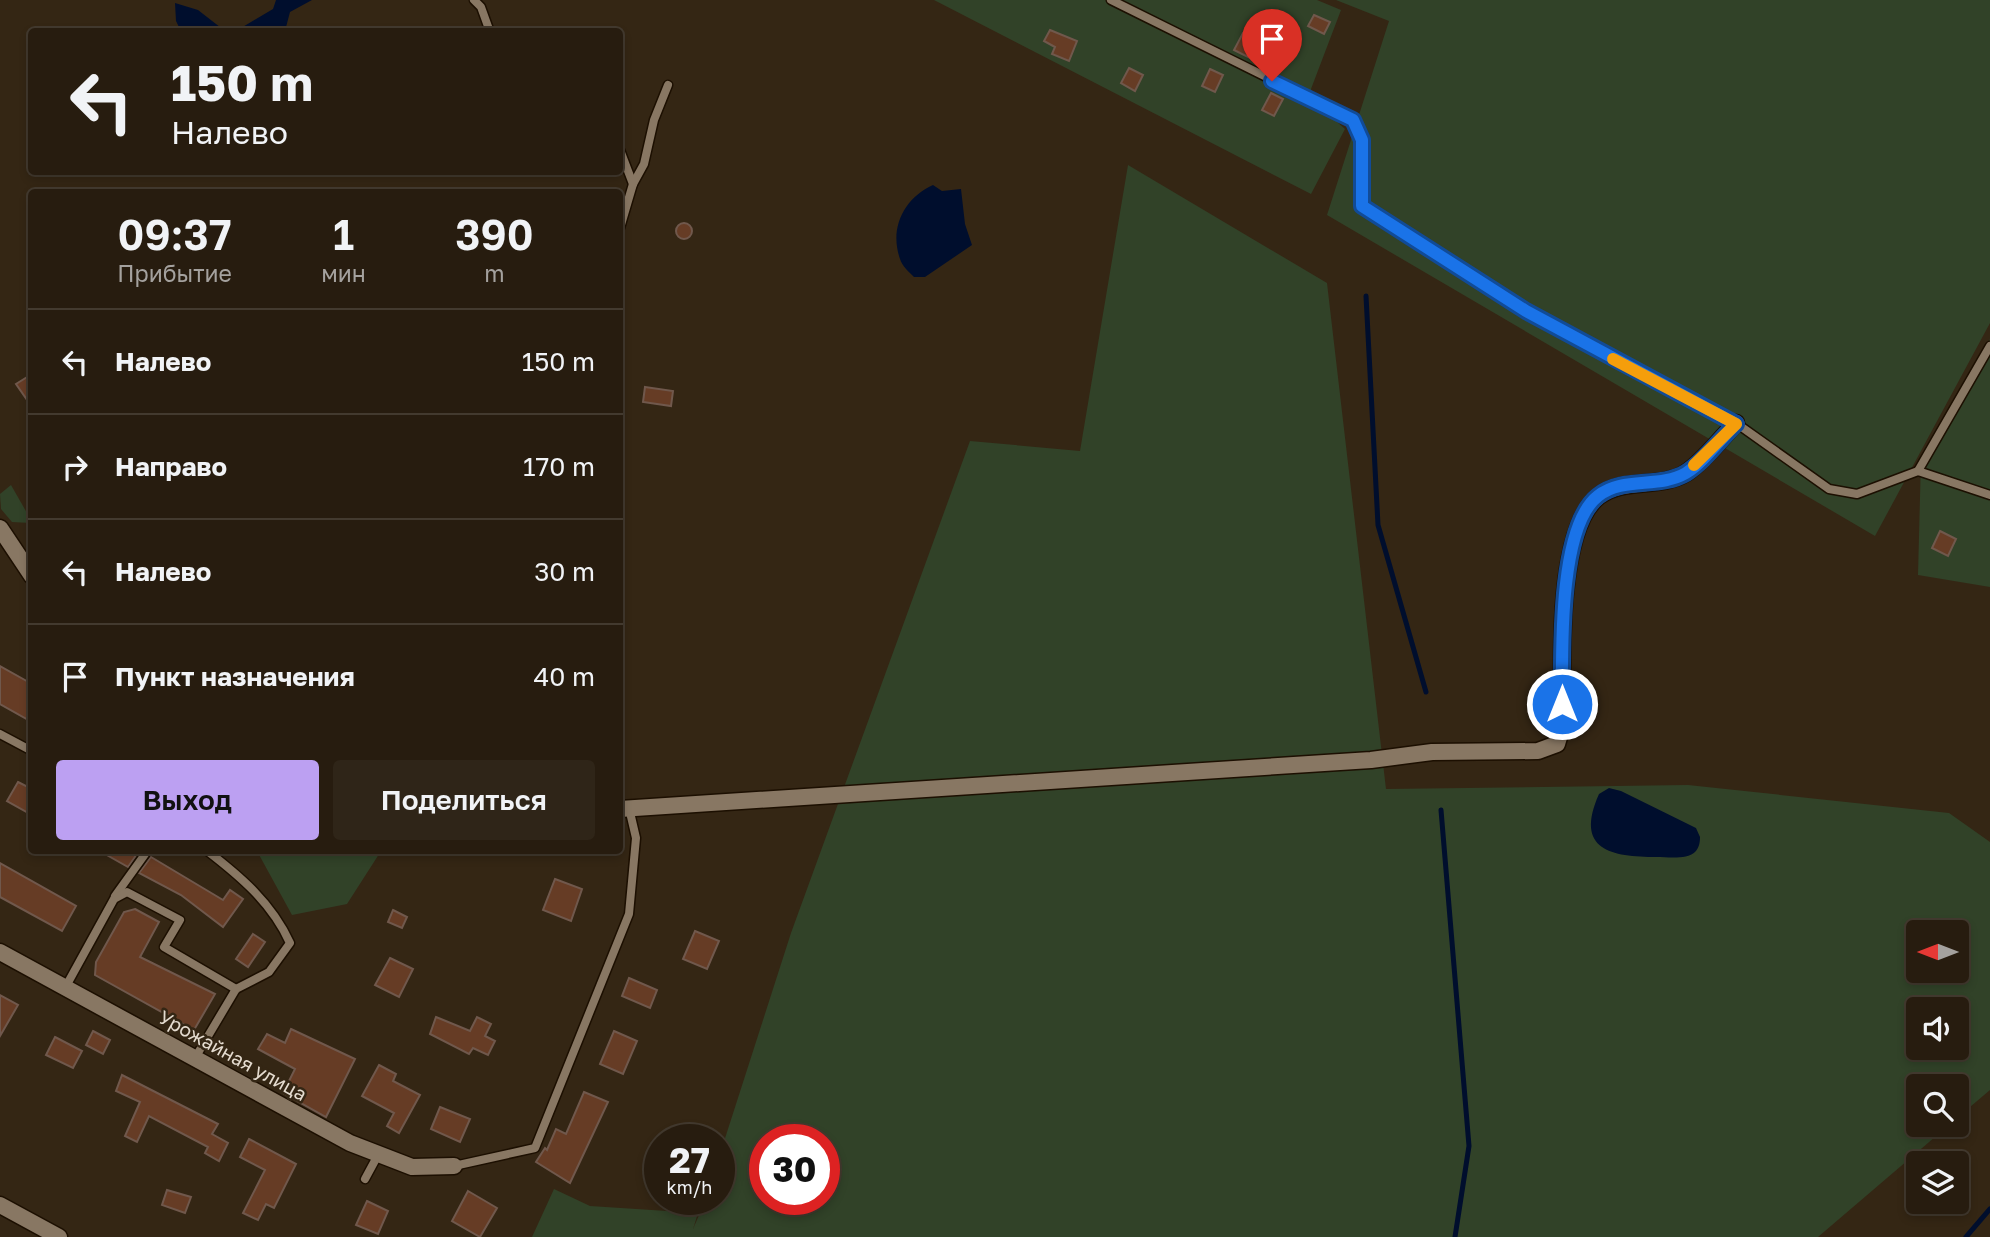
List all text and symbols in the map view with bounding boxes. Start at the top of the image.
pin [1242,9,1302,81]
icon: arrive [1253,20,1291,58]
text: 150 m [171,53,313,112]
icon: left [56,56,147,147]
text: Налево [171,113,288,151]
text: 09:37 [118,209,232,259]
text: 1 [333,209,354,259]
text: 390 [455,209,534,259]
text: Прибытие [117,259,232,287]
text: мин [321,259,366,287]
text: m [484,259,505,287]
icon: left [56,343,94,381]
text: Налево [115,346,211,377]
text: 150 m [522,346,595,377]
icon: right [56,448,94,486]
text: Направо [115,451,227,482]
text: 170 m [523,451,595,482]
icon: left [56,553,94,591]
text: Налево [115,556,211,587]
text: 30 m [534,556,595,587]
icon: arrive [56,658,94,696]
text: Пункт назначения [115,661,355,692]
text: 40 m [534,661,595,692]
position arrow [1525,667,1599,741]
button: Выход [56,760,319,840]
button: Поделиться [333,760,595,840]
north arrow [1906,920,1969,984]
map controls [1906,920,1969,1214]
button: sound [1906,997,1969,1060]
street label: Урожайная улица [155,1005,311,1105]
button: search [1906,1074,1969,1137]
speed limit sign: 30 [749,1124,840,1215]
text: 27 [669,1139,710,1181]
button: layers [1906,1151,1969,1214]
text: km/h [667,1176,712,1198]

